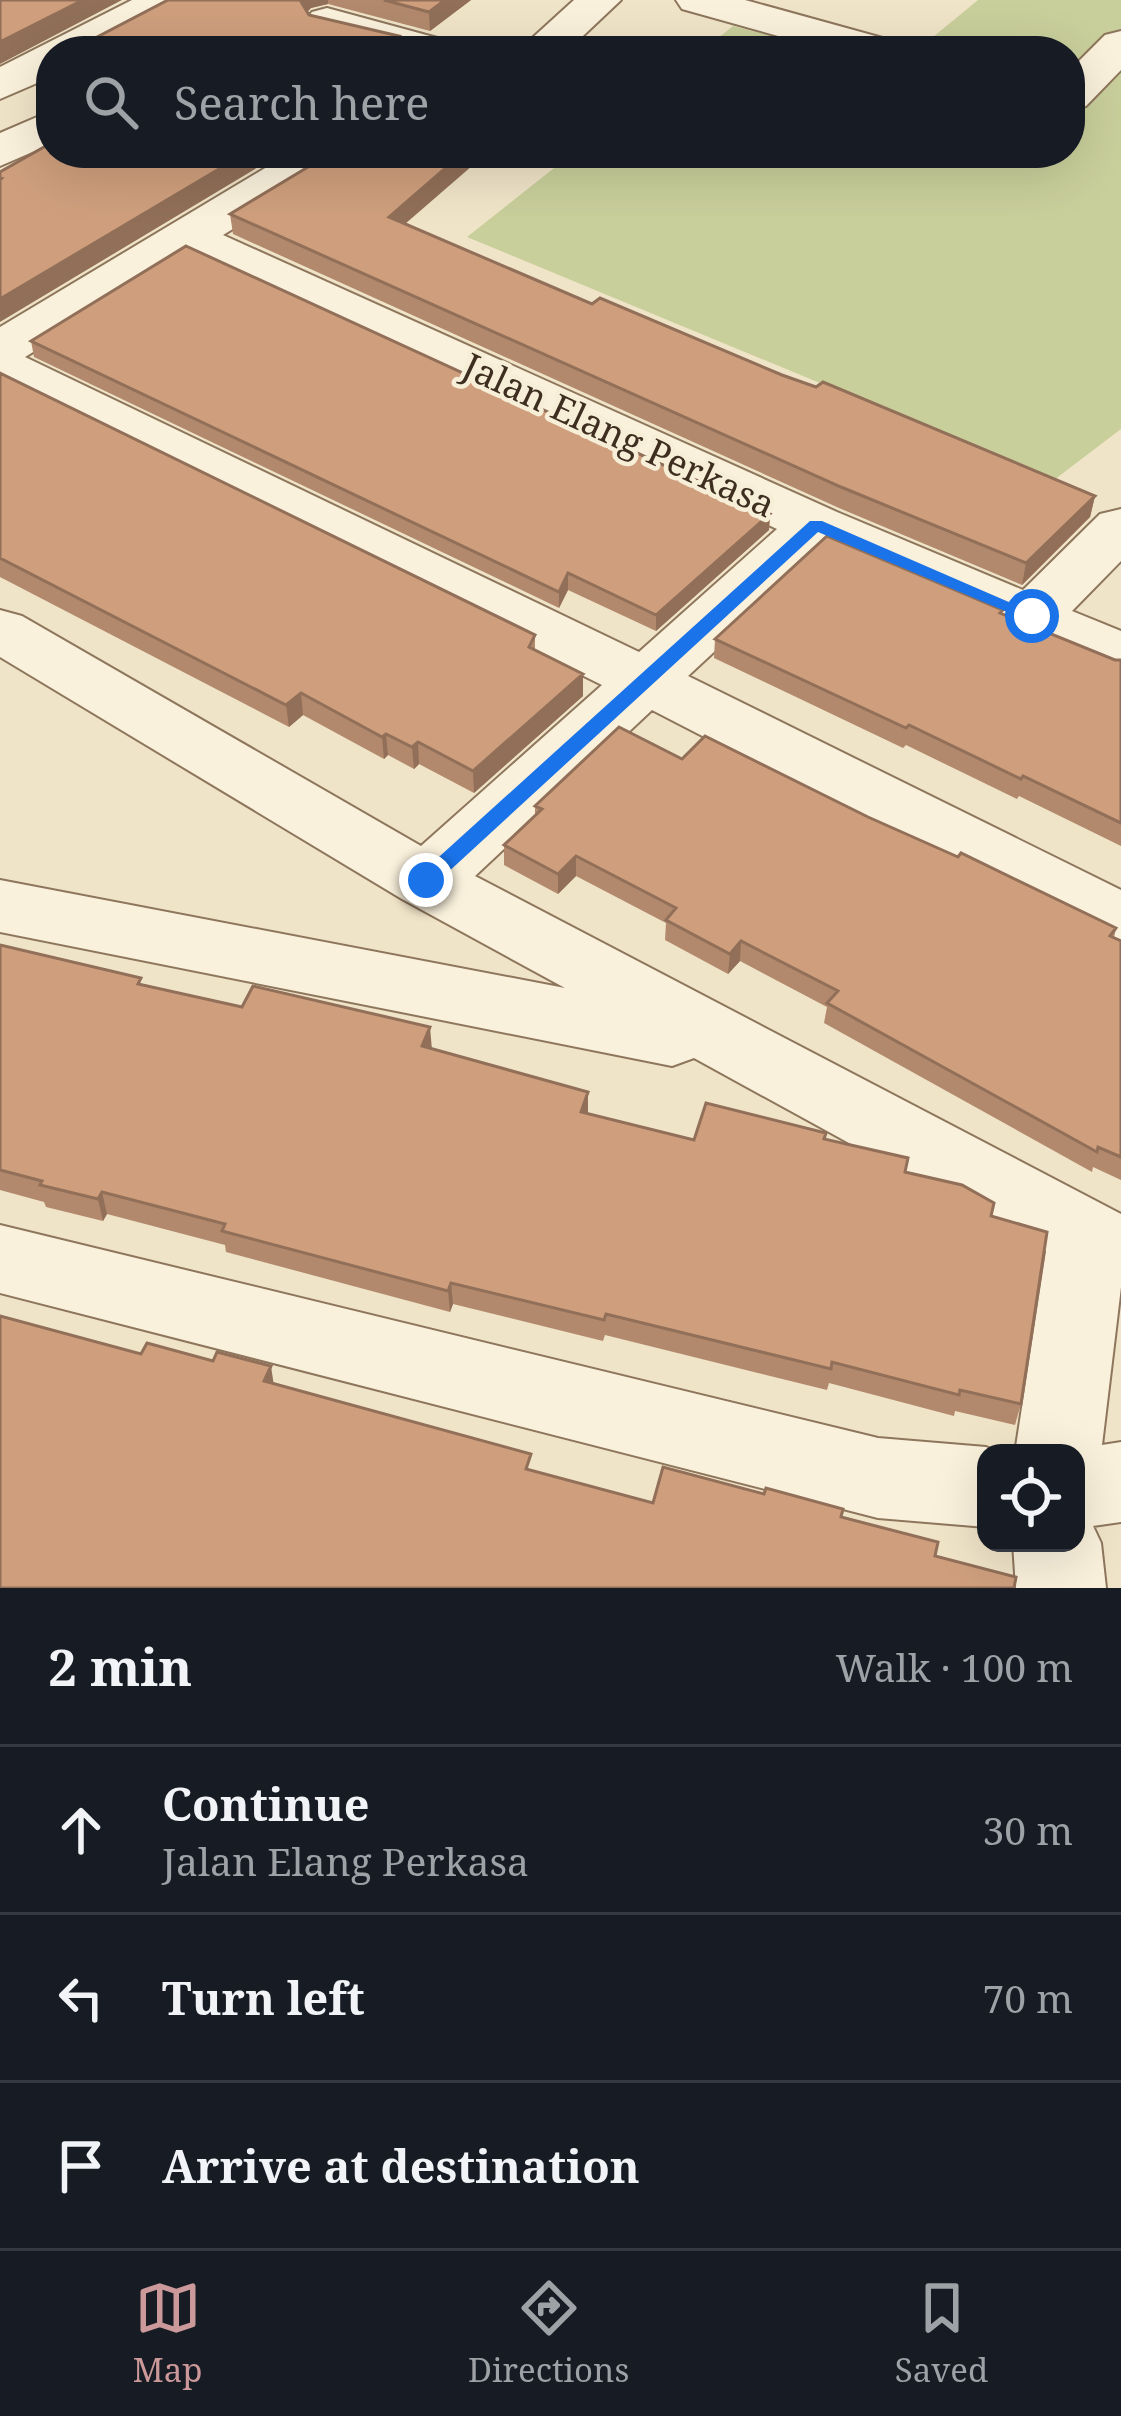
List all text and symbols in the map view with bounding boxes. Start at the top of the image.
search box [36,36,1085,168]
icon: search [78,69,144,135]
text: Search here [174,72,429,133]
street label: Jalan Elang Perkasa [454,340,783,528]
route start [1005,589,1059,643]
route end [399,853,453,907]
map controls [977,1444,1085,1552]
button: locate [977,1444,1085,1552]
text: 2 min [48,1631,192,1701]
text: Walk · 100 m [836,1640,1073,1693]
text: Continue [162,1773,370,1834]
icon: ahead [48,1797,114,1863]
text: 30 m [982,1803,1073,1856]
text: Jalan Elang Perkasa [162,1834,529,1887]
icon: left [48,1965,114,2031]
text: Turn left [162,1967,365,2028]
text: 70 m [982,1971,1073,2024]
icon: arrive [48,2133,114,2199]
text: Arrive at destination [162,2135,640,2196]
tab: Map [133,2275,203,2392]
tab: Directions [468,2275,629,2392]
tab: Saved [895,2275,988,2392]

